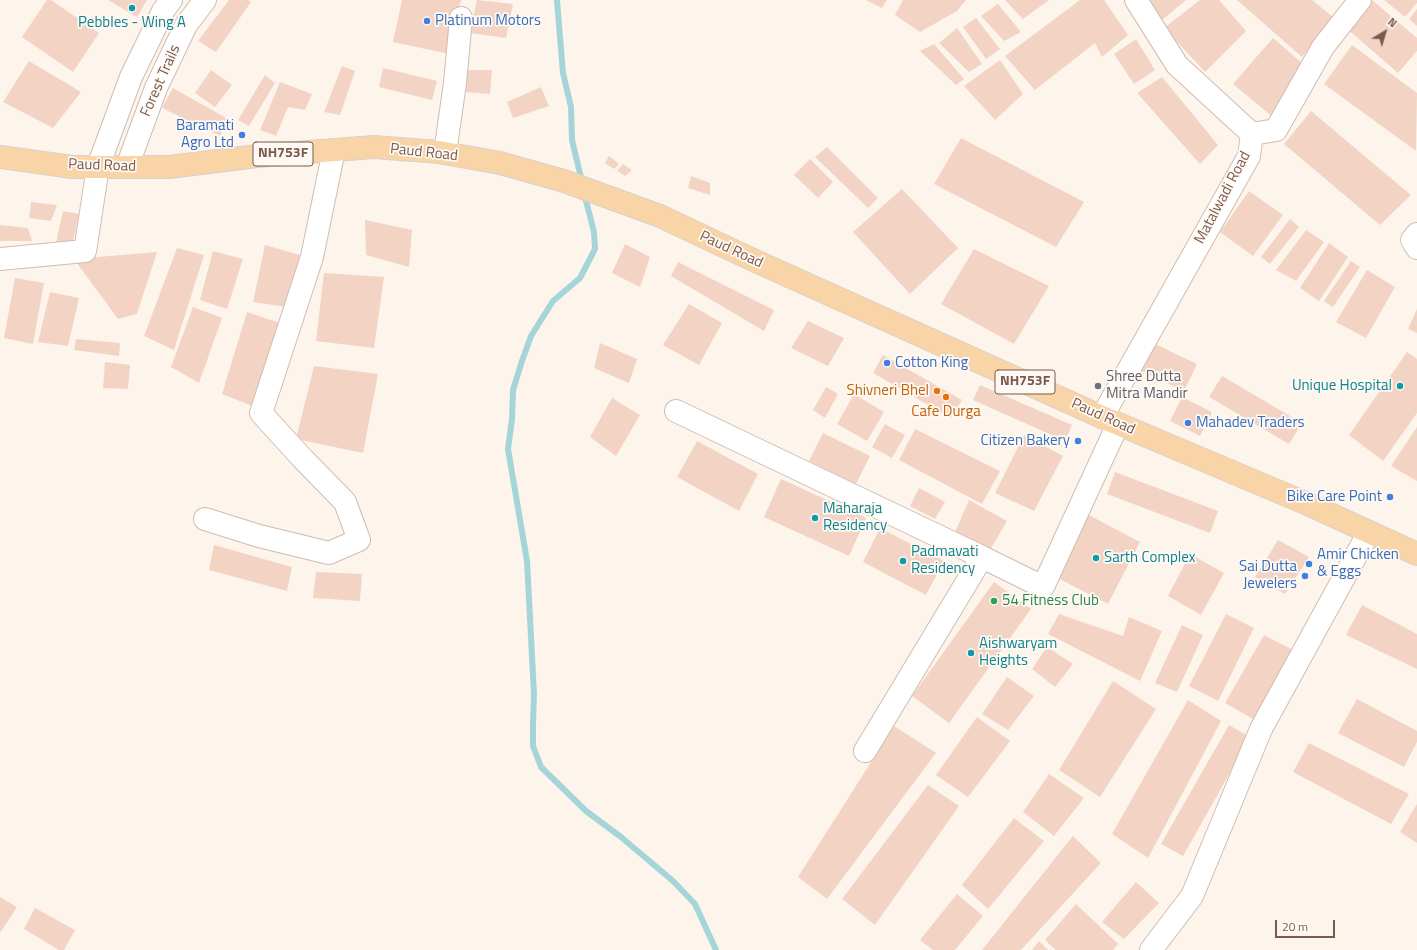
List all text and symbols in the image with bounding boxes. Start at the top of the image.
marker: Pebbles - Wing A [127,3,137,13]
place label: Platinum Motors [435,12,541,30]
north arrow [1365,12,1405,52]
place label: Pebbles - Wing A [78,14,186,32]
text: N [1384,14,1400,31]
marker: Platinum Motors [422,16,432,26]
street label: Forest Trails [137,42,185,120]
place label: Baramati Agro Ltd [176,117,234,152]
marker: Baramati Agro Ltd [237,130,247,140]
street label: Paud Road [389,140,459,166]
road number: NH753F [253,142,313,166]
street label: Matalwadi Road [1191,149,1255,247]
street label: Paud Road [68,156,136,176]
street label: Paud Road [696,227,766,273]
place label: Cotton King [895,354,968,372]
marker: Cotton King [882,358,892,368]
place label: Shree Dutta Mitra Mandir [1106,368,1188,403]
road number: NH753F [995,370,1055,394]
place label: Unique Hospital [1292,377,1392,395]
marker: Shree Dutta Mitra Mandir [1093,381,1103,391]
marker: Unique Hospital [1395,381,1405,391]
place label: Shivneri Bhel [847,382,929,400]
marker: Shivneri Bhel [932,386,942,396]
marker: Cafe Durga [941,392,951,402]
street label: Paud Road [1068,395,1138,439]
place label: Cafe Durga [911,403,981,421]
place label: Mahadev Traders [1196,414,1305,432]
marker: Mahadev Traders [1183,418,1193,428]
place label: Citizen Bakery [981,432,1070,450]
marker: Citizen Bakery [1073,436,1083,446]
place label: Bike Care Point [1287,488,1382,506]
marker: Bike Care Point [1385,492,1395,502]
place label: Maharaja Residency [823,500,887,535]
marker: Maharaja Residency [810,513,820,523]
place label: Padmavati Residency [911,543,978,578]
place label: Amir Chicken & Eggs [1317,546,1399,581]
place label: Sarth Complex [1104,549,1196,567]
marker: Sarth Complex [1091,553,1101,563]
marker: Padmavati Residency [898,556,908,566]
place label: Sai Dutta Jewelers [1239,558,1297,593]
marker: Amir Chicken & Eggs [1304,559,1314,569]
marker: Sai Dutta Jewelers [1300,571,1310,581]
place label: 54 Fitness Club [1002,592,1099,610]
marker: 54 Fitness Club [989,596,999,606]
place label: Aishwaryam Heights [979,635,1057,670]
marker: Aishwaryam Heights [966,648,976,658]
scale bar [1277,912,1337,938]
text: 20 m [1282,917,1308,936]

